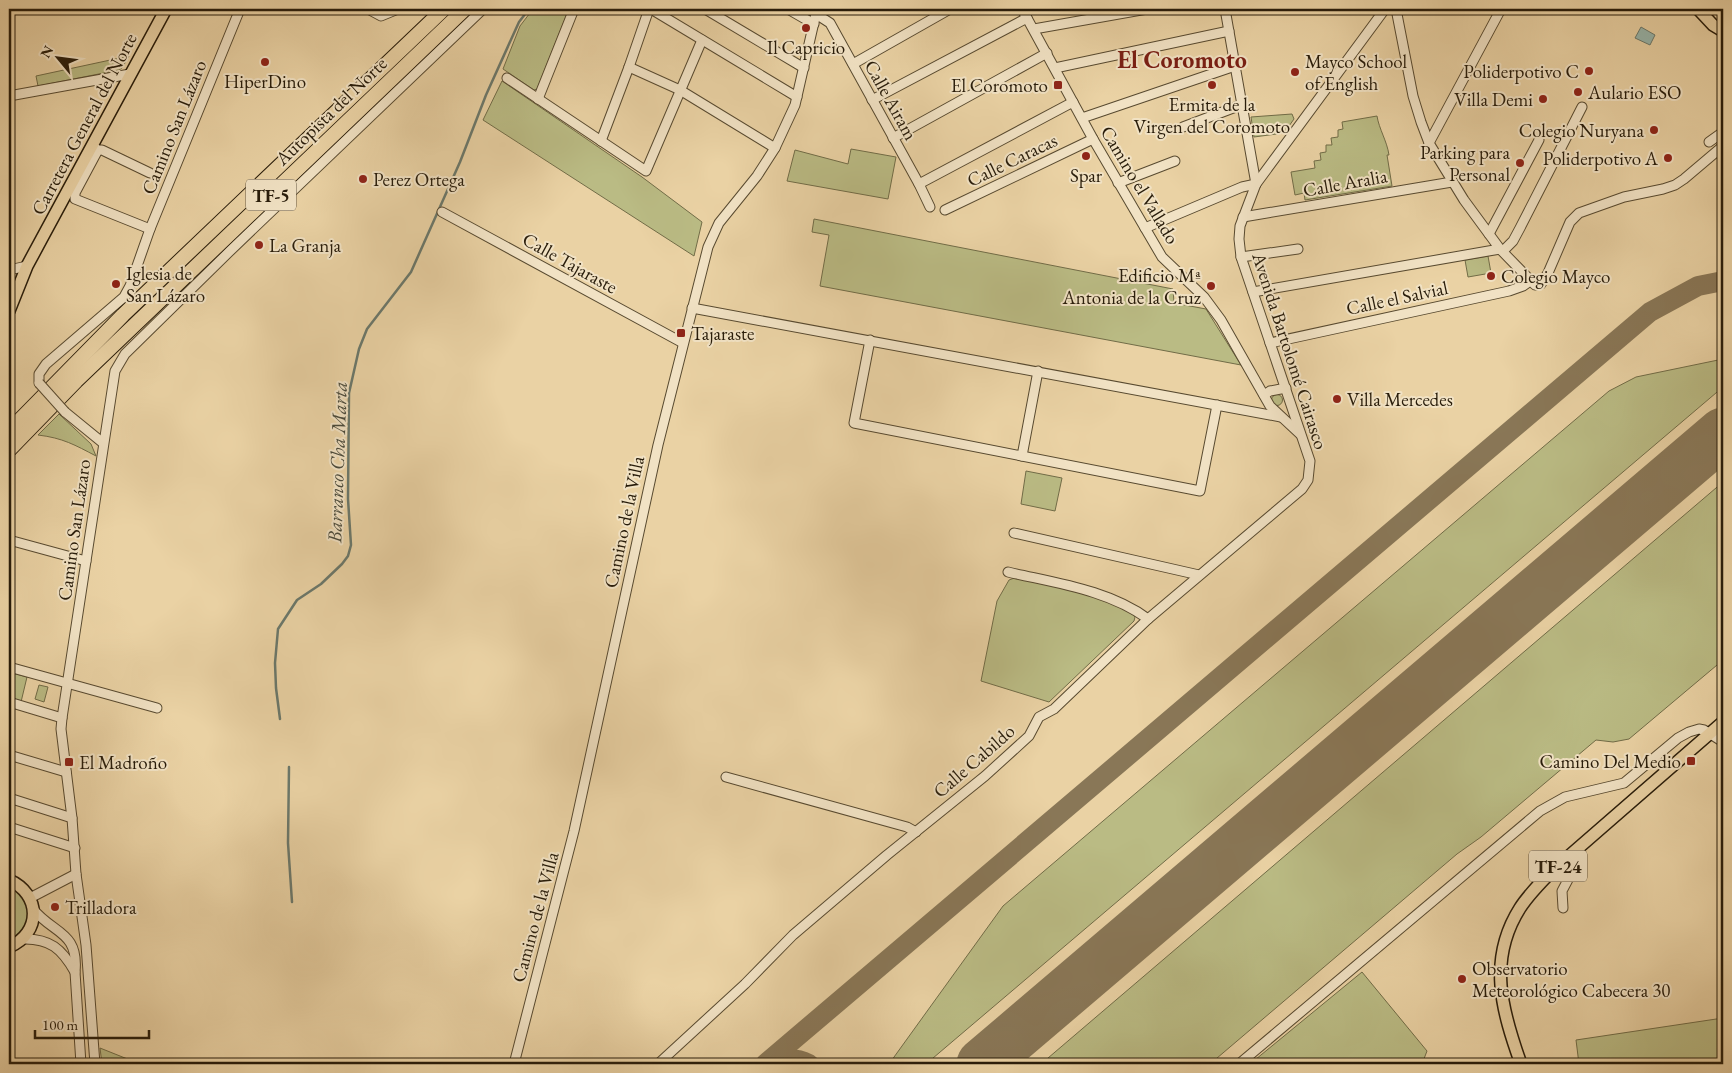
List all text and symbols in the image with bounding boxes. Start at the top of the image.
marker: Il Capricio [800,22,812,34]
street label: Carretera General del Norte [26,29,142,219]
north arrow [32,32,82,82]
place label: Il Capricio [767,35,845,60]
district label: El Coromoto [1117,44,1247,75]
place label: Mayco School of English [1305,49,1407,96]
street label: Autopista del Norte [269,51,392,171]
street label: Calle Airam [859,55,923,145]
street label: Camino San Lázaro [136,56,212,198]
marker: HiperDino [259,56,271,68]
place label: Poliderpotivo C [1463,59,1579,84]
marker: Poliderpotivo C [1583,65,1595,77]
marker: Mayco School of English [1289,66,1301,78]
place label: HiperDino [224,69,306,94]
place label: El Coromoto [951,73,1048,98]
marker: El Coromoto [1052,79,1064,91]
marker: Ermita de la Virgen del Coromoto [1206,79,1218,91]
place label: Aulario ESO [1587,80,1682,105]
marker: Aulario ESO [1572,86,1584,98]
place label: Villa Demi [1454,87,1533,112]
place label: Ermita de la Virgen del Coromoto [1134,92,1290,139]
marker: Villa Demi [1537,93,1549,105]
place label: Colegio Nuryana [1519,118,1644,143]
street label: Camino el Vallado [1095,121,1185,249]
marker: Colegio Nuryana [1648,124,1660,136]
street label: Calle Caracas [963,127,1061,193]
place label: Parking para Personal [1420,140,1510,187]
place label: Poliderpotivo A [1543,146,1659,171]
marker: Spar [1080,150,1092,162]
marker: Poliderpotivo A [1662,152,1674,164]
marker: Parking para Personal [1514,157,1526,169]
place label: Spar [1070,163,1103,188]
street label: Calle Aralia [1301,163,1390,203]
place label: Perez Ortega [373,167,465,192]
marker: Perez Ortega [357,173,369,185]
road number: TF-5 [246,180,296,210]
street label: Calle Tajaraste [518,227,622,299]
place label: La Granja [269,233,342,258]
marker: La Granja [253,239,265,251]
street label: Avenida Bartolomé Cairasco [1246,248,1334,453]
place label: Iglesia de San Lázaro [126,261,205,308]
place label: Edificio Mª Antonia de la Cruz [1062,263,1202,310]
place label: Colegio Mayco [1501,264,1610,289]
marker: Colegio Mayco [1485,270,1497,282]
street label: Calle el Salvial [1344,275,1451,321]
marker: Iglesia de San Lázaro [110,278,122,290]
marker: Edificio Mª Antonia de la Cruz [1205,280,1217,292]
place label: Tajaraste [691,321,754,346]
marker: Tajaraste [675,327,687,339]
water label: Barranco Cha Marta [321,381,353,544]
place label: Villa Mercedes [1347,387,1453,412]
marker: Villa Mercedes [1331,393,1343,405]
street label: Camino de la Villa [598,453,650,590]
street label: Camino San Lázaro [52,458,96,602]
street label: Calle Cabildo [928,719,1020,803]
place label: Camino Del Medio [1540,749,1681,774]
place label: El Madroño [79,750,167,775]
marker: Camino Del Medio [1685,755,1697,767]
marker: El Madroño [63,756,75,768]
street label: Camino de la Villa [506,849,565,985]
road number: TF-24 [1529,850,1587,881]
place label: Trilladora [65,895,137,920]
marker: Trilladora [49,901,61,913]
place label: Observatorio Meteorológico Cabecera 30 [1472,956,1670,1003]
marker: Observatorio Meteorológico Cabecera 30 [1456,973,1468,985]
scale bar [35,1008,149,1040]
text: 100 m [42,1015,79,1034]

